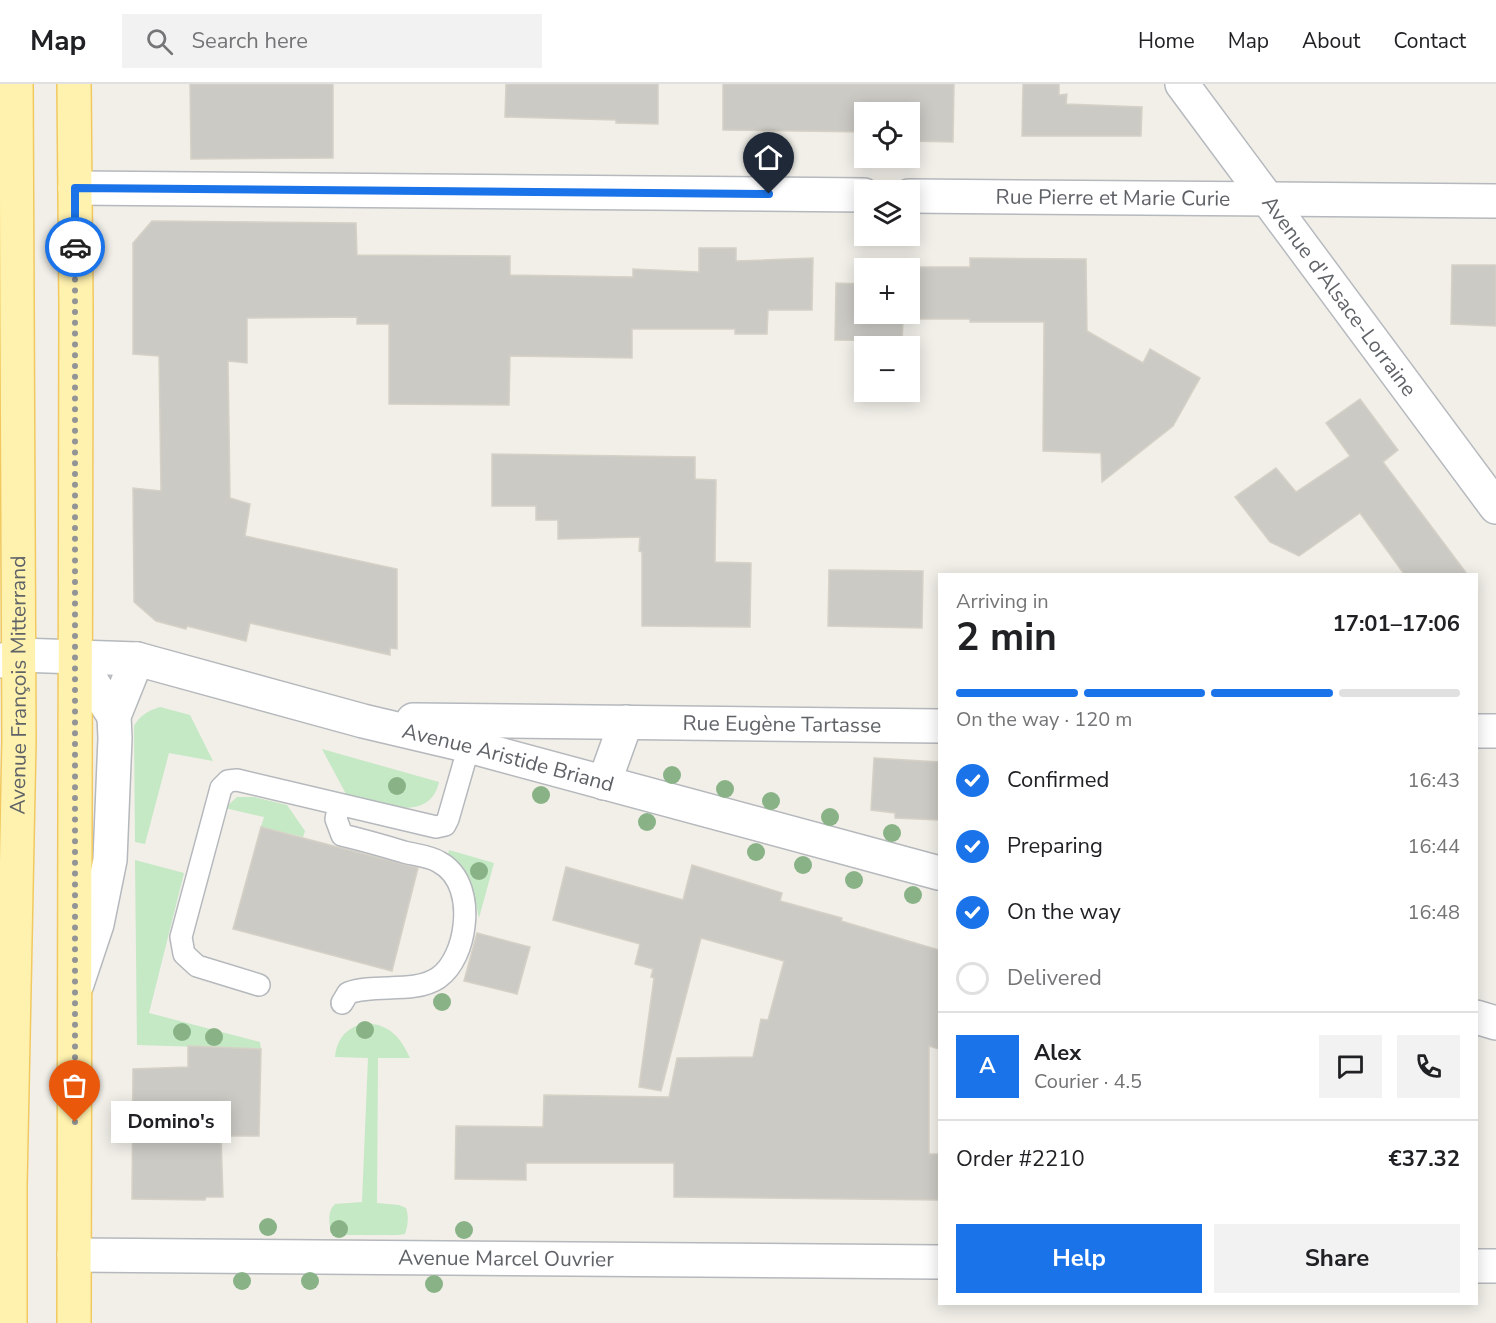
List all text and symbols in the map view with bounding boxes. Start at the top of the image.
search box [122,14,542,68]
text: Map [30,22,86,60]
icon: search [143,25,176,58]
text: Search here [191,26,308,56]
text: Home [1138,27,1195,55]
text: Map [1228,27,1269,55]
text: About [1302,27,1360,55]
text: Contact [1393,27,1466,55]
map controls [854,102,920,402]
button: locate [854,102,920,168]
pin [743,132,794,194]
icon: home [752,141,785,174]
button: layers [854,180,920,246]
street label: Rue Pierre et Marie Curie [996,183,1230,213]
street label: Avenue d'Alsace-Lorraine [1256,190,1423,402]
courier [45,217,105,277]
icon: car [59,231,92,264]
button: + [854,258,920,324]
button: − [854,336,920,402]
street label: Avenue François Mitterrand [3,556,33,815]
text: Arriving in [956,588,1049,615]
text: 17:01–17:06 [1332,609,1460,639]
text: 2 min [956,611,1057,664]
text: On the way · 120 m [956,706,1132,733]
street label: Rue Eugène Tartasse [682,709,881,739]
street label: Avenue Aristide Briand [400,717,617,799]
icon: check [956,764,989,797]
text: Confirmed [1007,765,1109,795]
text: 16:43 [1407,767,1460,794]
icon: check [956,830,989,863]
text: Preparing [1007,831,1103,861]
text: 16:44 [1407,833,1460,860]
icon: check [956,896,989,929]
text: On the way [1007,897,1121,927]
text: 16:48 [1407,899,1460,926]
text: Delivered [1007,963,1102,993]
button: chat [1319,1035,1382,1098]
button: phone [1397,1035,1460,1098]
text: Alex [1034,1038,1081,1068]
text: A [979,1051,996,1081]
pin [49,1060,100,1122]
text: Courier · 4.5 [1034,1068,1142,1095]
icon: bag [58,1069,91,1102]
callout: Domino's [111,1101,231,1143]
text: Domino's [127,1108,215,1135]
text: Order #2210 [956,1144,1085,1174]
text: €37.32 [1389,1144,1460,1174]
button: Help [956,1224,1202,1293]
button: Share [1214,1224,1460,1293]
street label: Avenue Marcel Ouvrier [398,1244,614,1273]

